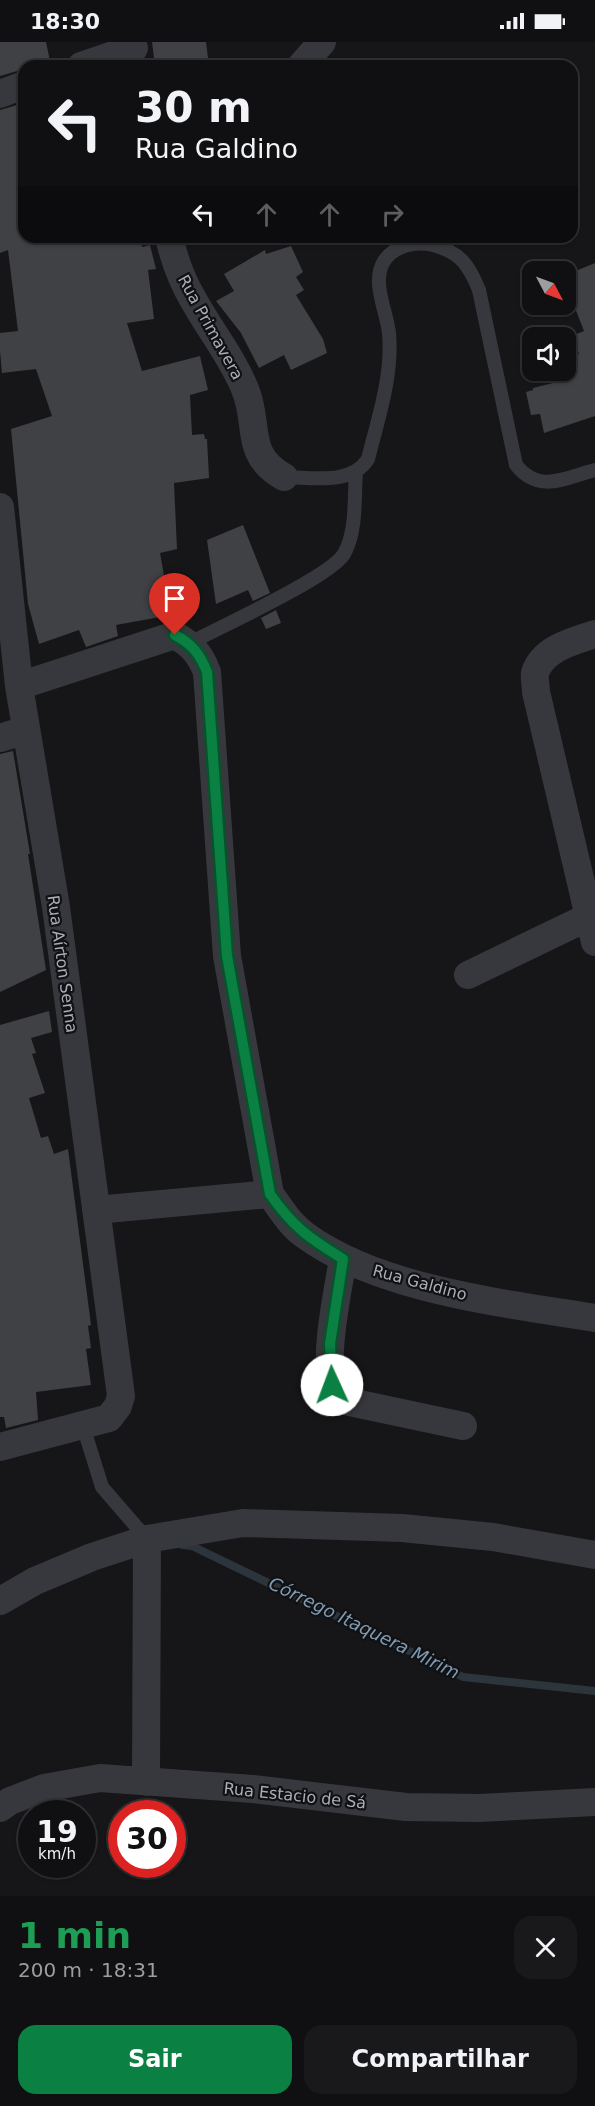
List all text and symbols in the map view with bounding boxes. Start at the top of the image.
text: 18:30 [30,9,100,34]
text: 30 m [135,83,252,132]
icon: left [36,84,114,162]
text: Rua Galdino [135,133,298,164]
icon: left [187,198,220,231]
icon: ahead [250,198,283,231]
icon: ahead [313,198,346,231]
icon: right [376,198,409,231]
north arrow [522,261,576,315]
map controls [522,261,576,381]
street label: Rua Primavera [174,272,247,383]
button: sound [522,327,576,381]
pin [149,573,200,635]
icon: arrive [158,582,191,615]
street label: Rua Aírton Senna [43,894,82,1034]
street label: Rua Galdino [371,1261,469,1304]
position arrow [300,1353,364,1417]
water label: Córrego Itaquera Mirim [265,1572,463,1683]
street label: Rua Estacio de Sá [223,1779,367,1812]
speed limit sign: 30 [108,1800,186,1878]
text: 19 [36,1814,78,1849]
text: km/h [38,1845,76,1863]
text: 1 min [18,1915,131,1956]
button: close [514,1916,577,1979]
text: 200 m · 18:31 [18,1958,159,1982]
button: Sair [18,2025,292,2094]
button: Compartilhar [304,2025,577,2094]

